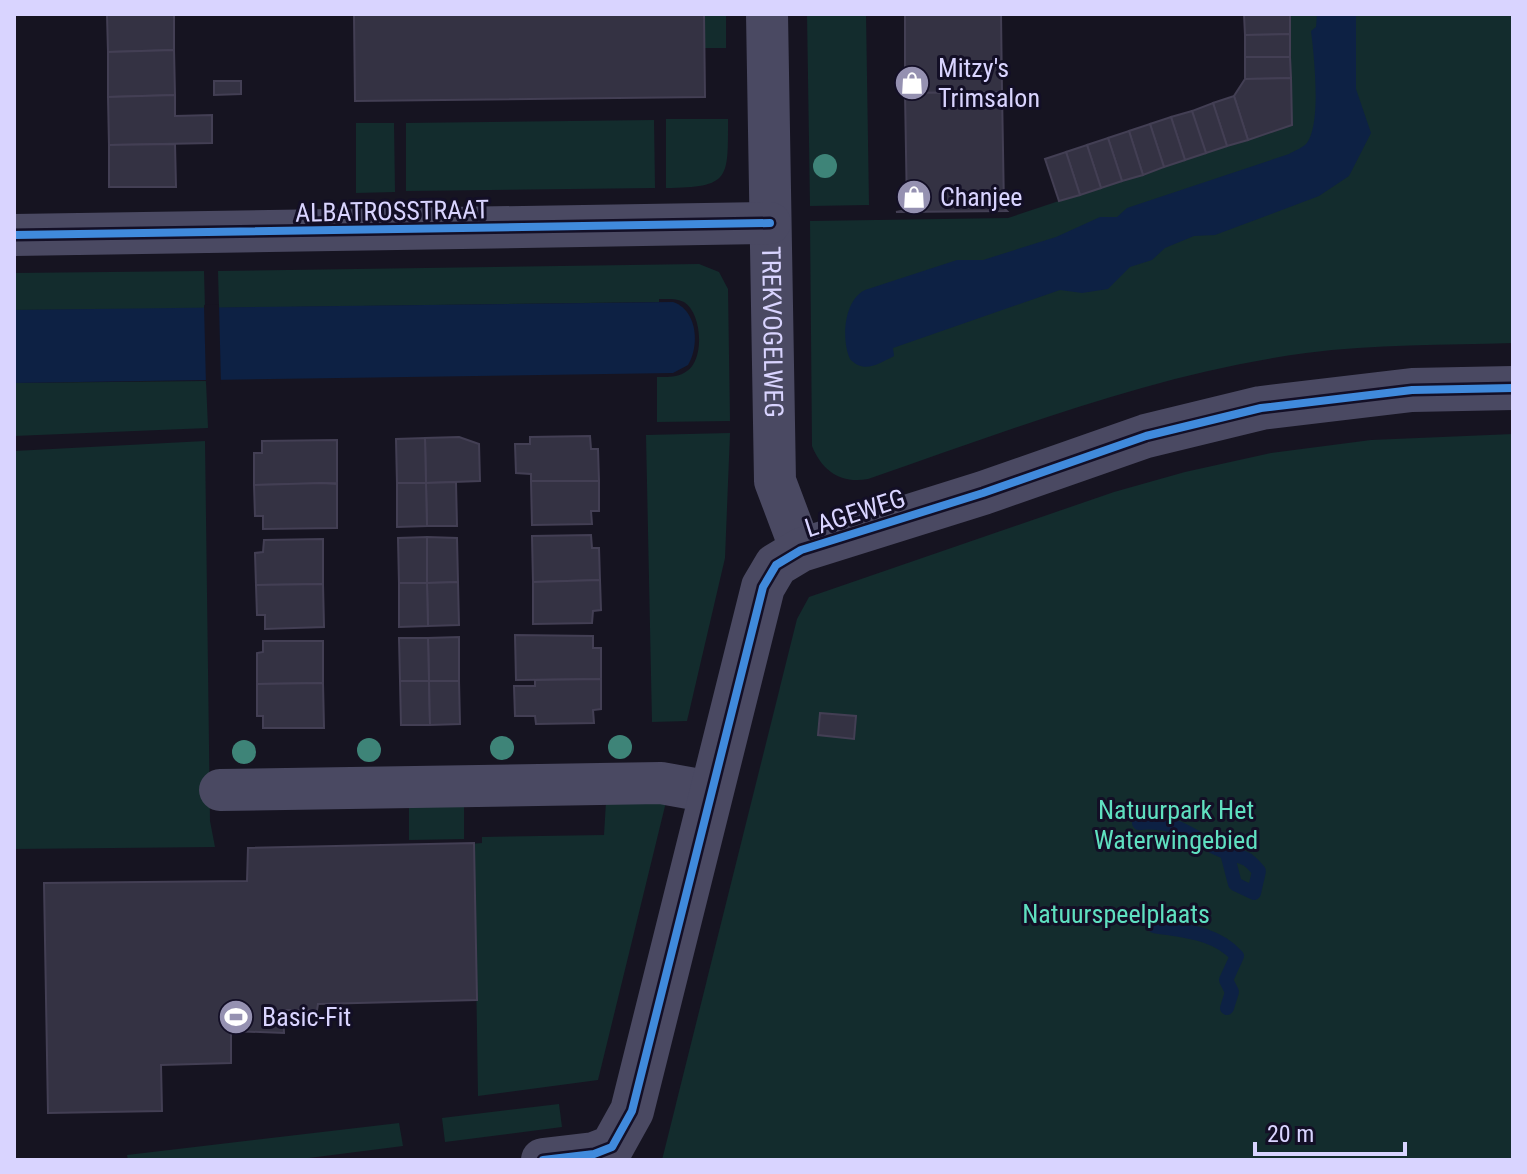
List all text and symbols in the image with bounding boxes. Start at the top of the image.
place label: Mitzy's Trimsalon [938,53,1040,113]
shop icon: Mitzy's Trimsalon [893,64,931,102]
shop icon: Chanjee [895,178,933,216]
place label: Chanjee [940,182,1023,212]
street label: ALBATROSSTRAAT [295,194,489,228]
street label: TREKVOGELWEG [756,246,789,418]
street label: LAGEWEG [801,483,909,543]
park label: Natuurpark Het Waterwingebied [1094,795,1258,855]
park label: Natuurspeelplaats [1022,899,1210,929]
sports icon: Basic-Fit [217,998,255,1036]
place label: Basic-Fit [262,1002,351,1032]
scale bar [1255,1106,1405,1156]
text: 20 m [1267,1120,1314,1148]

